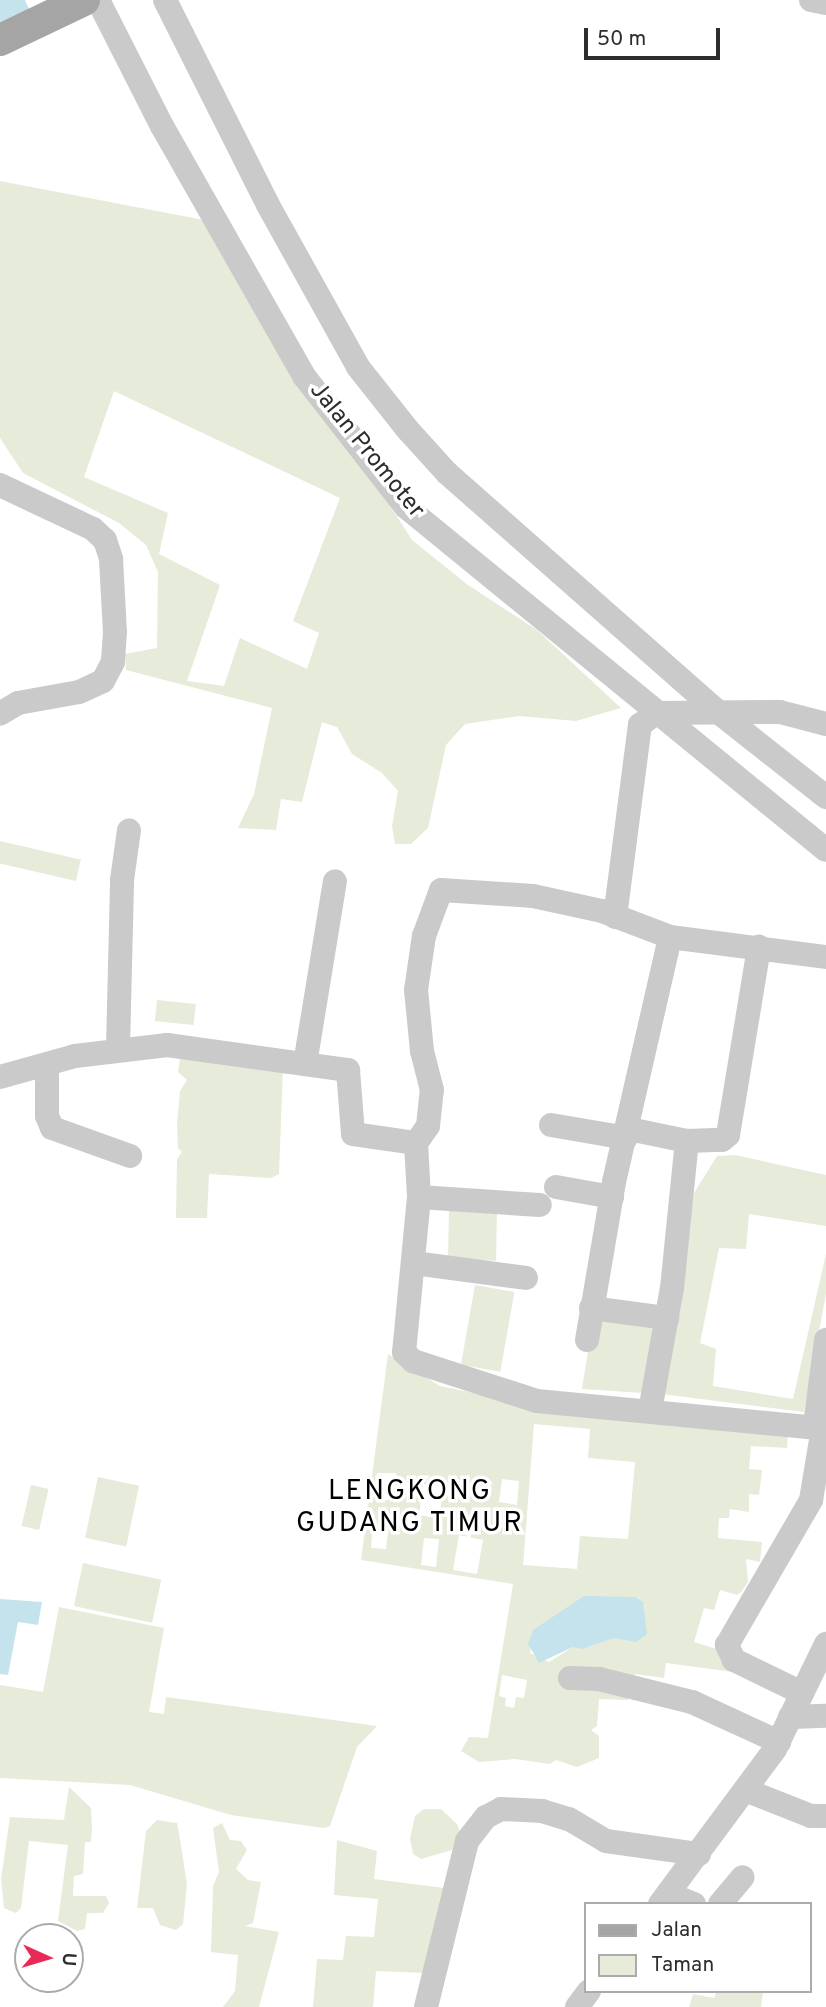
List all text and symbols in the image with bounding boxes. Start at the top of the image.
scale bar [588,14,724,58]
text: 50 m [597,26,646,53]
street label: Jalan Promoter [302,377,430,525]
district label: LENGKONG GUDANG TIMUR [297,1475,523,1541]
legend [584,1902,812,1993]
text: Jalan [651,1917,702,1944]
north arrow [14,1923,84,1993]
text: U [56,1952,80,1967]
text: Taman [651,1952,714,1979]

